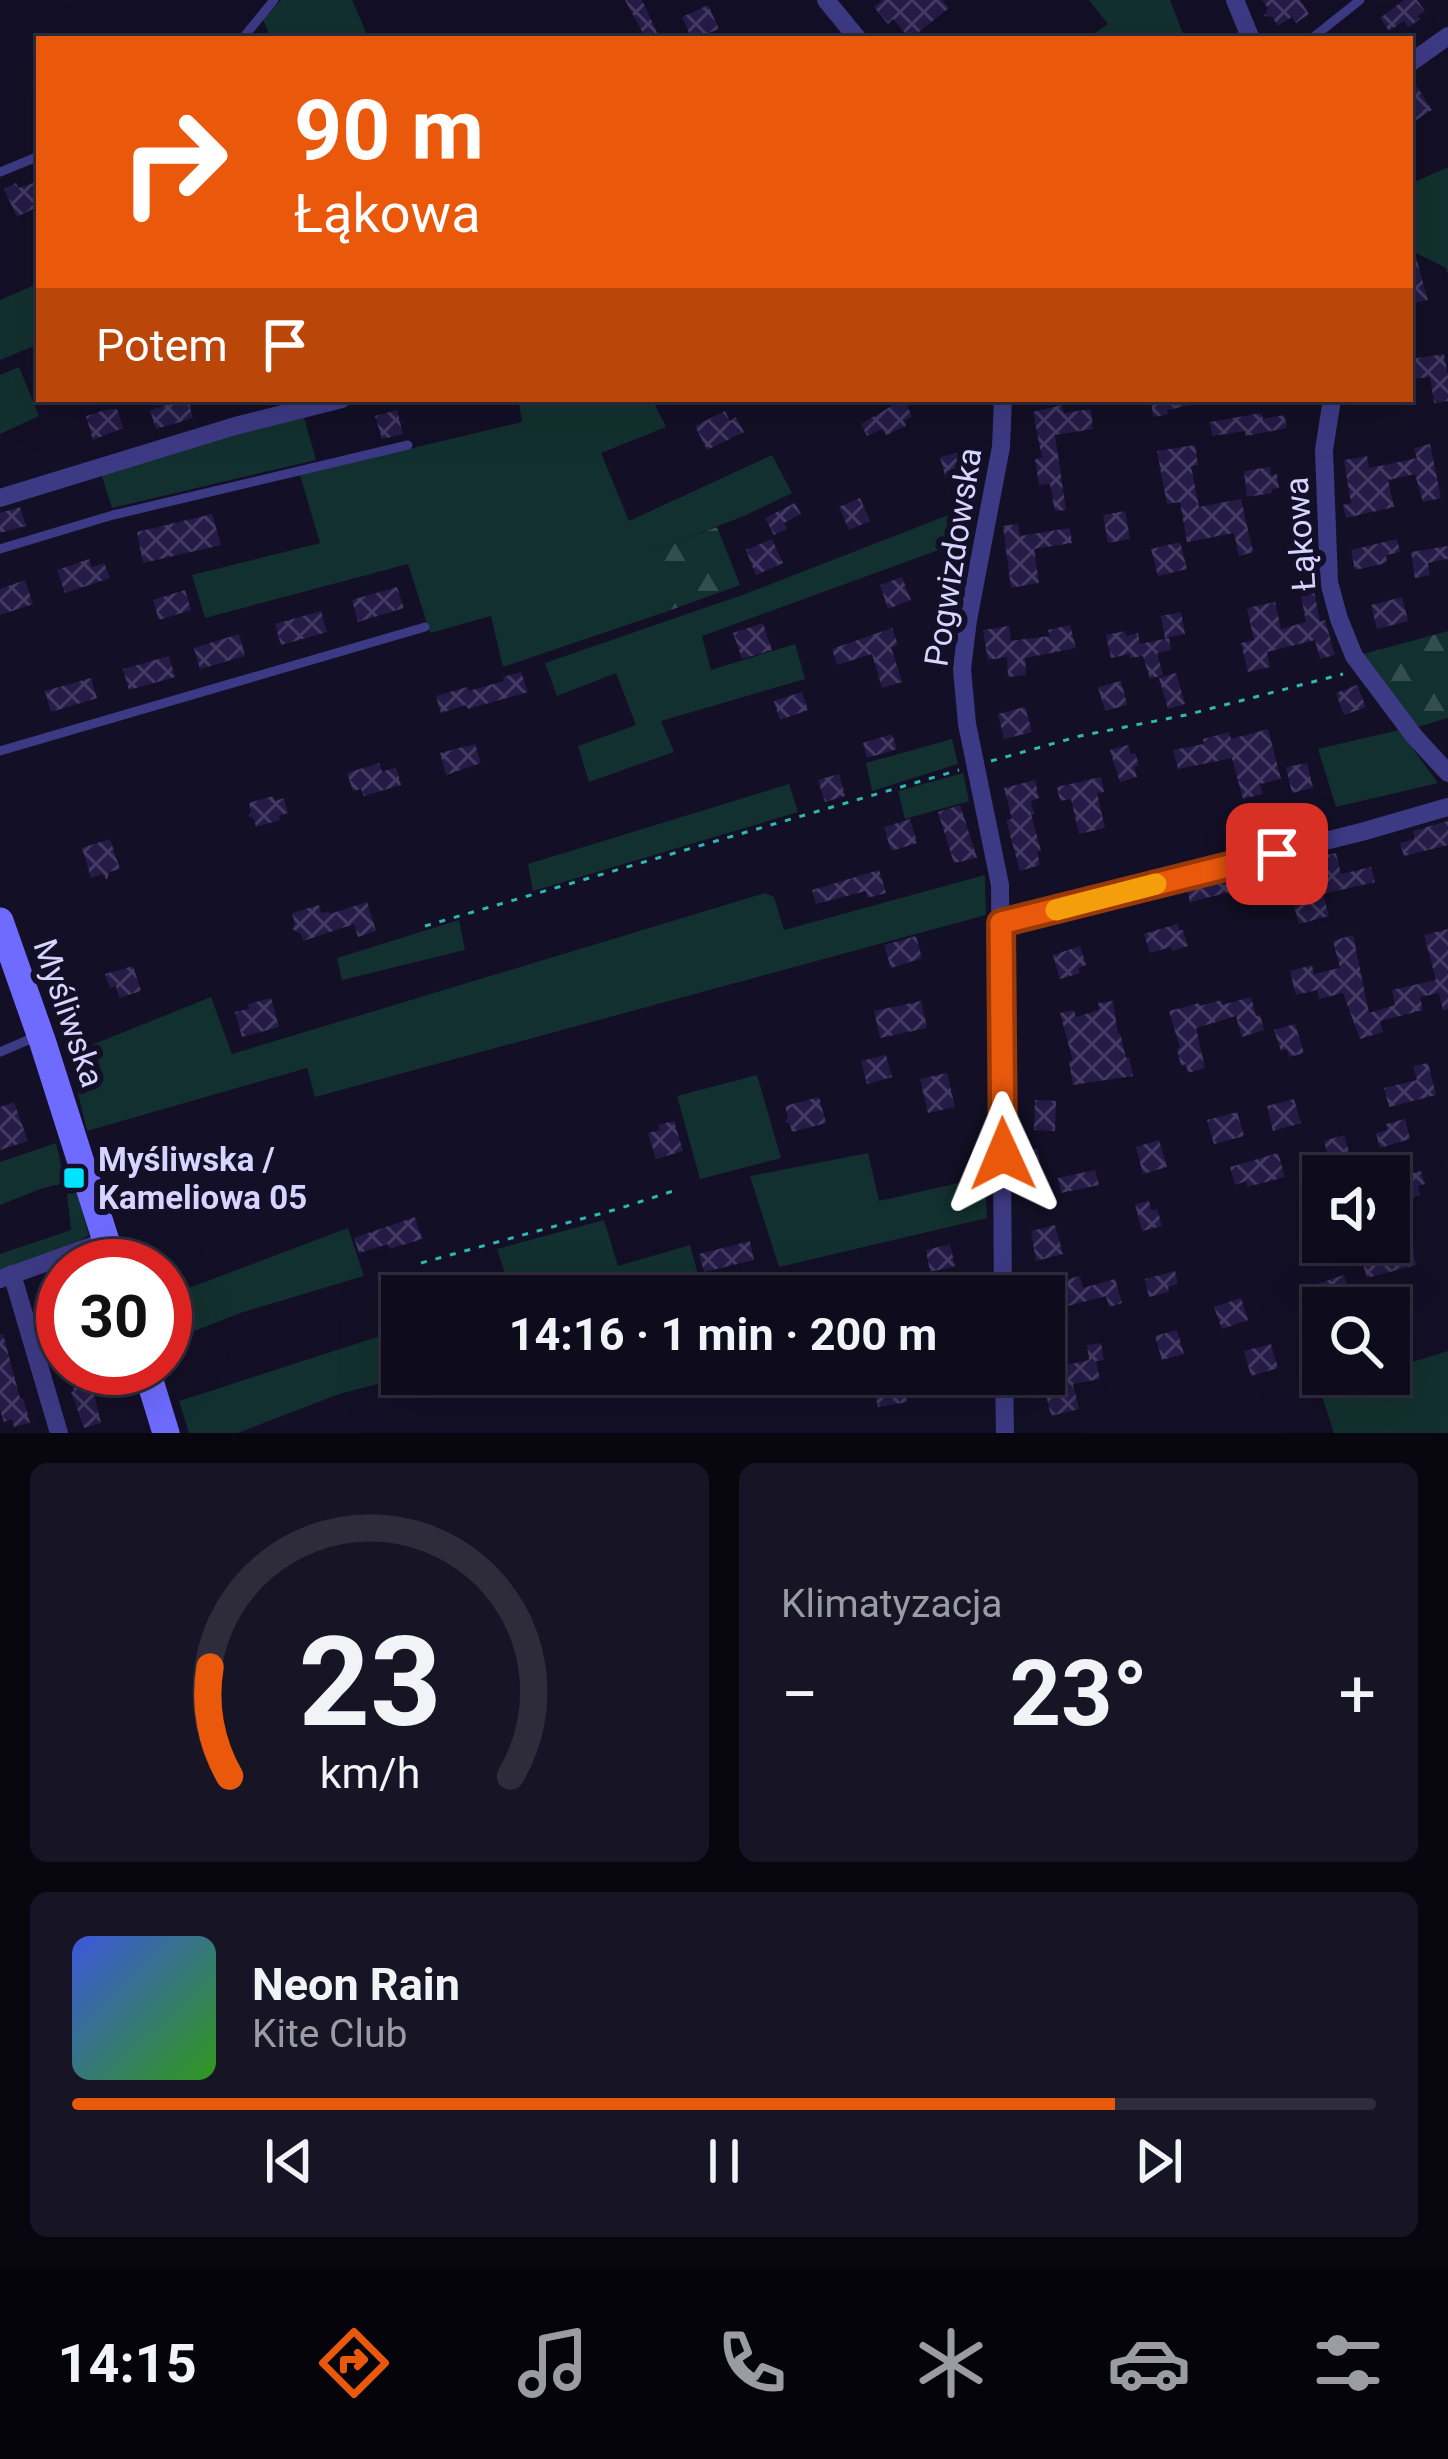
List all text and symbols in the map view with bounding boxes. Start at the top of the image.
text: 90 m [294,81,484,180]
icon: right [96,84,252,240]
text: Łąkowa [294,182,481,245]
icon: arrive [252,312,318,378]
text: Potem [96,319,228,372]
street label: Pogwizdowska [916,445,990,669]
street label: Łąkowa [1277,476,1323,592]
pin [1226,803,1328,905]
icon: arrive [1244,821,1310,887]
street label: Myśliwska [25,934,113,1092]
position arrow [940,1091,1066,1217]
place label: Myśliwska / Kameliowa 05 [98,1140,307,1217]
map controls [1302,1155,1410,1395]
button: sound [1302,1155,1410,1263]
marker: Myśliwska / Kameliowa 05 [61,1165,87,1191]
speed limit sign: 30 [36,1239,192,1395]
button: search [1302,1287,1410,1395]
text: 14:16 · 1 min · 200 m [509,1308,937,1361]
text: Klimatyzacja [781,1581,1003,1627]
text: 23 [298,1609,441,1755]
text: 23° [1009,1642,1148,1747]
text: − [781,1656,819,1733]
text: + [1339,1656,1376,1733]
text: km/h [319,1747,420,1797]
text: Neon Rain [252,1958,460,2011]
text: Kite Club [252,2011,407,2057]
icon: previous [256,2128,322,2194]
icon: pause [691,2128,757,2194]
icon: next [1126,2128,1192,2194]
icon: directions [312,2321,396,2405]
icon: music [511,2321,595,2405]
icon: phone [710,2321,794,2405]
icon: climate [909,2321,993,2405]
icon: car [1107,2321,1191,2405]
icon: filters [1306,2321,1390,2405]
text: 14:15 [57,2332,197,2395]

